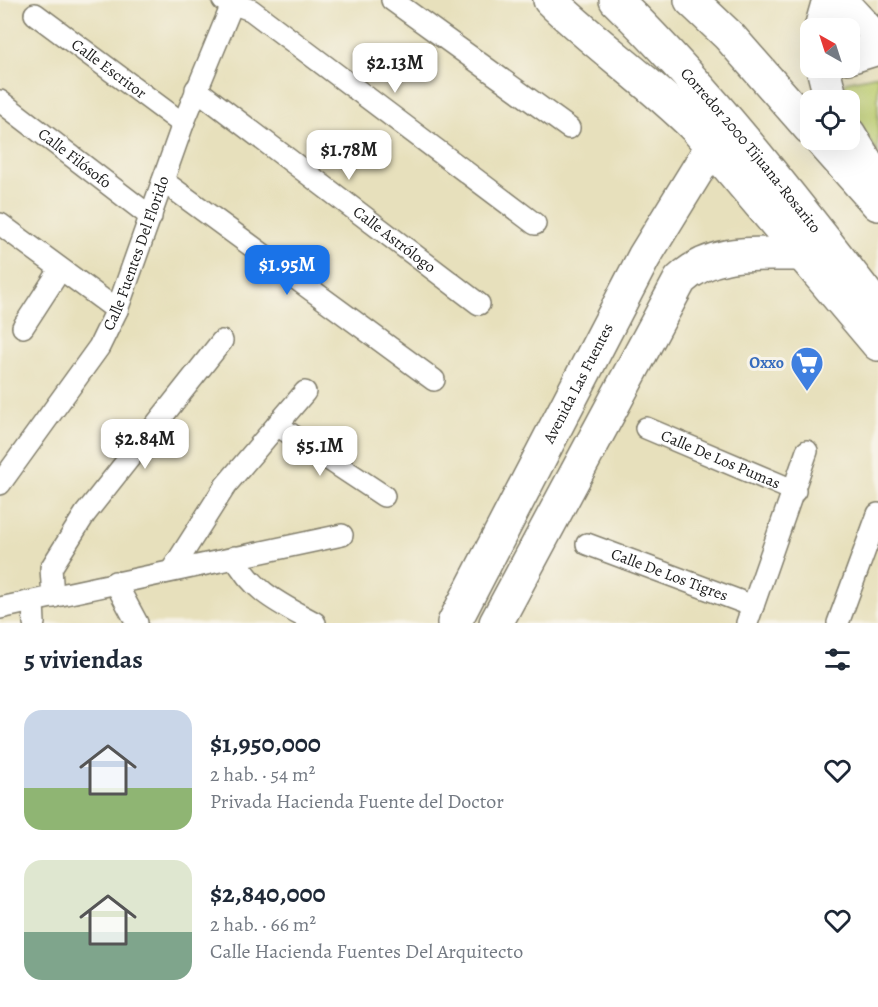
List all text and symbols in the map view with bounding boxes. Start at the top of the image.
north arrow [800,18,860,78]
map controls [800,18,860,150]
street label: Calle Escritor [67,34,151,104]
pin: $2.13M [346,43,444,94]
text: $2.13M [366,49,424,76]
street label: Corredor 2000 Tijuana-Rosarito [675,63,826,238]
button: locate [800,90,860,150]
street label: Calle Filósofo [33,123,116,194]
pin: $1.78M [300,130,398,181]
text: $1.78M [321,136,377,163]
street label: Calle Fuentes Del Florido [98,173,175,334]
street label: Calle Astrólogo [348,201,440,278]
pin: $1.95M [238,245,336,296]
text: $1.95M [259,251,315,278]
street label: Avenida Las Fuentes [538,319,619,448]
supermarket icon: Oxxo [789,345,825,392]
place label: Oxxo [749,352,784,374]
pin: $2.84M [96,419,194,470]
text: $2.84M [115,425,175,452]
street label: Calle De Los Pumas [658,425,784,495]
pin: $5.1M [278,426,362,477]
text: $5.1M [296,432,344,459]
street label: Calle De Los Tigres [608,543,731,607]
text: 5 viviendas [24,642,143,677]
icon: filters [821,643,854,676]
text: $1,950,000 [210,726,321,761]
icon: home [72,734,144,806]
icon: heart [821,754,854,787]
text: 2 hab. · 54 m² [210,761,315,788]
text: Privada Hacienda Fuente del Doctor [210,788,504,815]
text: $2,840,000 [210,876,326,911]
icon: home [72,884,144,956]
icon: heart [821,904,854,937]
text: 2 hab. · 66 m² [210,911,316,938]
text: Calle Hacienda Fuentes Del Arquitecto [210,938,523,965]

